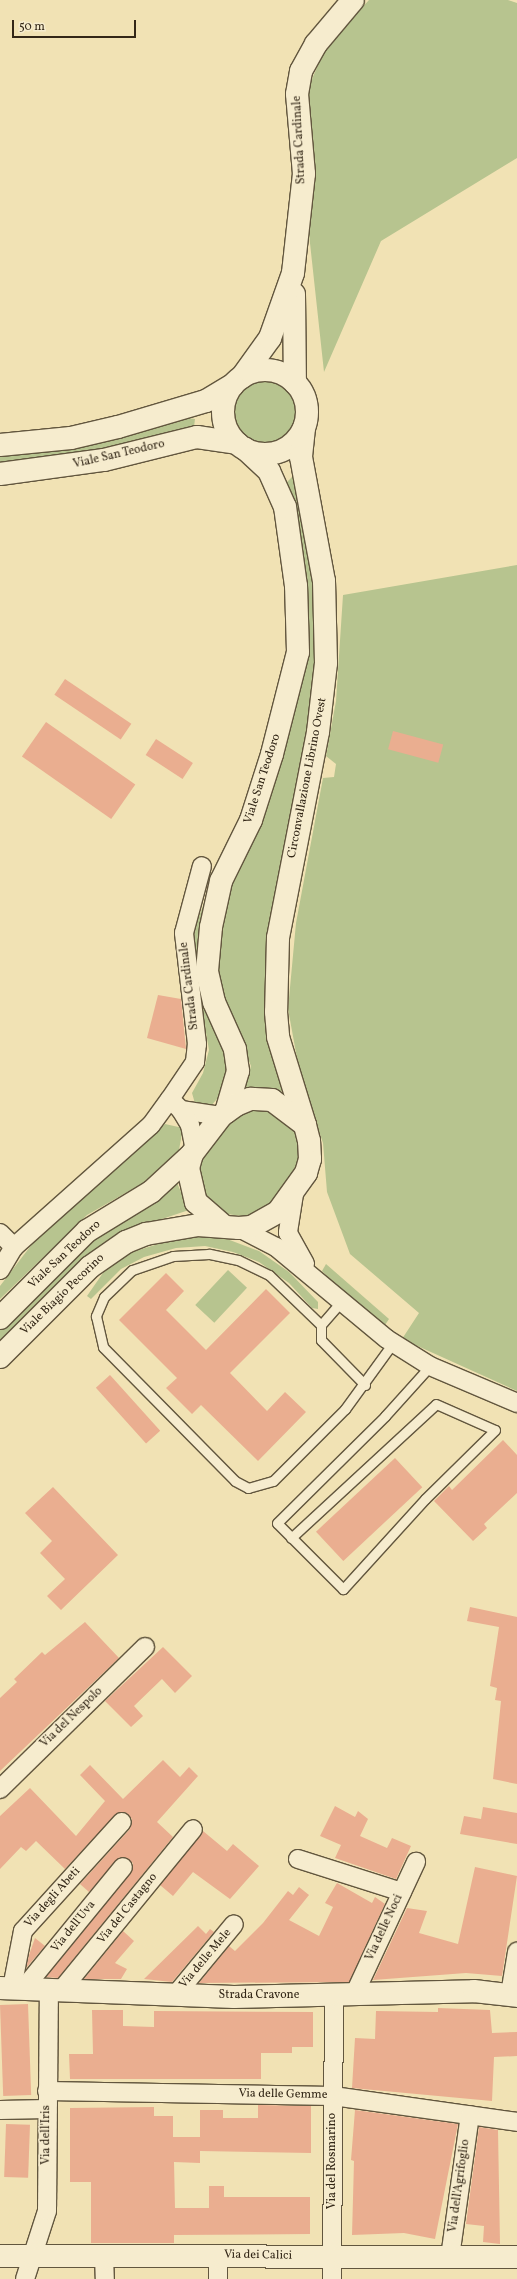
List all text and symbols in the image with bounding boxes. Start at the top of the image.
scale bar [14,12,138,38]
text: 50 m [19,19,45,35]
street label: Strada Cardinale [290,95,310,185]
street label: Viale San Teodoro [72,437,166,473]
street label: Circonvallazione Librino Ovest [285,697,331,859]
street label: Viale San Teodoro [242,732,284,826]
street label: Strada Cardinale [177,941,203,1031]
street label: Viale San Teodoro [26,1218,104,1292]
street label: Viale Biagio Pecorino [18,1251,108,1339]
street label: Via del Nespolo [38,1685,106,1751]
street label: Via degli Abeti [22,1865,84,1931]
street label: Via del Castagno [95,1871,161,1947]
street label: Via delle Noci [363,1893,407,1963]
street label: Via dell'Uva [49,1898,99,1956]
street label: Via delle Mele [177,1926,235,1992]
street label: Strada Cravone [219,1989,299,2003]
street label: Via delle Gemme [239,2087,327,2103]
street label: Via dell'Iris [40,2105,54,2165]
street label: Via del Rosmarino [326,2113,340,2209]
street label: Via dell'Agrifoglio [446,2139,474,2233]
street label: Via dei Calici [224,2248,292,2264]

